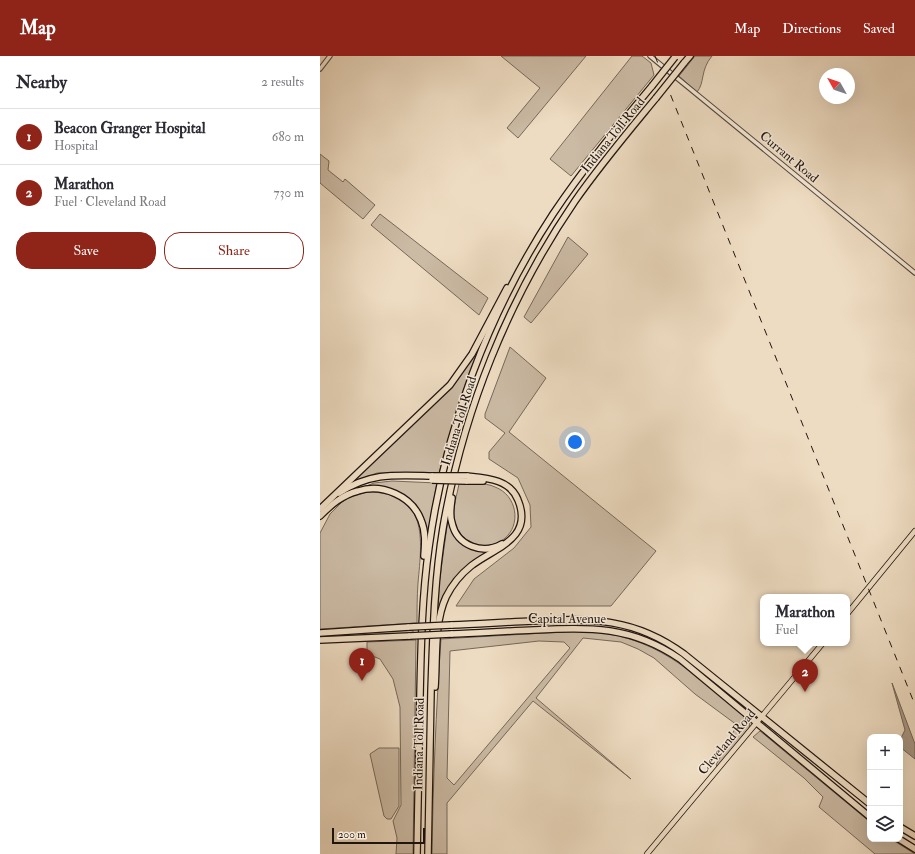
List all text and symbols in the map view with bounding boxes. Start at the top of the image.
text: Map [20,16,56,40]
text: Map [734,20,760,37]
text: Directions [782,20,841,37]
text: Saved [863,20,895,37]
north arrow [819,68,855,104]
text: Nearby [16,72,67,93]
text: 2 results [261,74,304,90]
street label: Indiana Toll Road [578,94,649,176]
text: Beacon Granger Hospital [54,119,206,138]
street label: Currant Road [756,128,822,187]
text: 1 [27,129,31,145]
text: 680 m [272,129,304,145]
text: Hospital [54,138,98,154]
text: Marathon [54,175,114,194]
text: 2 [26,185,32,201]
text: 730 m [274,185,304,201]
text: Fuel · Cleveland Road [54,194,166,210]
button: Save [16,232,156,269]
button: Share [164,232,304,269]
street label: Indiana Toll Road [438,374,480,468]
your location [565,432,585,452]
popup [760,594,850,646]
text: Marathon [775,603,835,622]
street label: Capital Avenue [528,611,607,628]
text: Fuel [775,622,798,638]
pin: 1 [349,648,375,681]
pin: 2 [792,659,818,692]
street label: Indiana Toll Road [410,697,428,790]
street label: Cleveland Road [695,705,759,778]
map controls [867,734,903,842]
button: + [867,734,903,770]
button: − [867,770,903,806]
button: layers [867,806,903,842]
scale bar [332,826,425,845]
text: 200 m [338,828,366,841]

